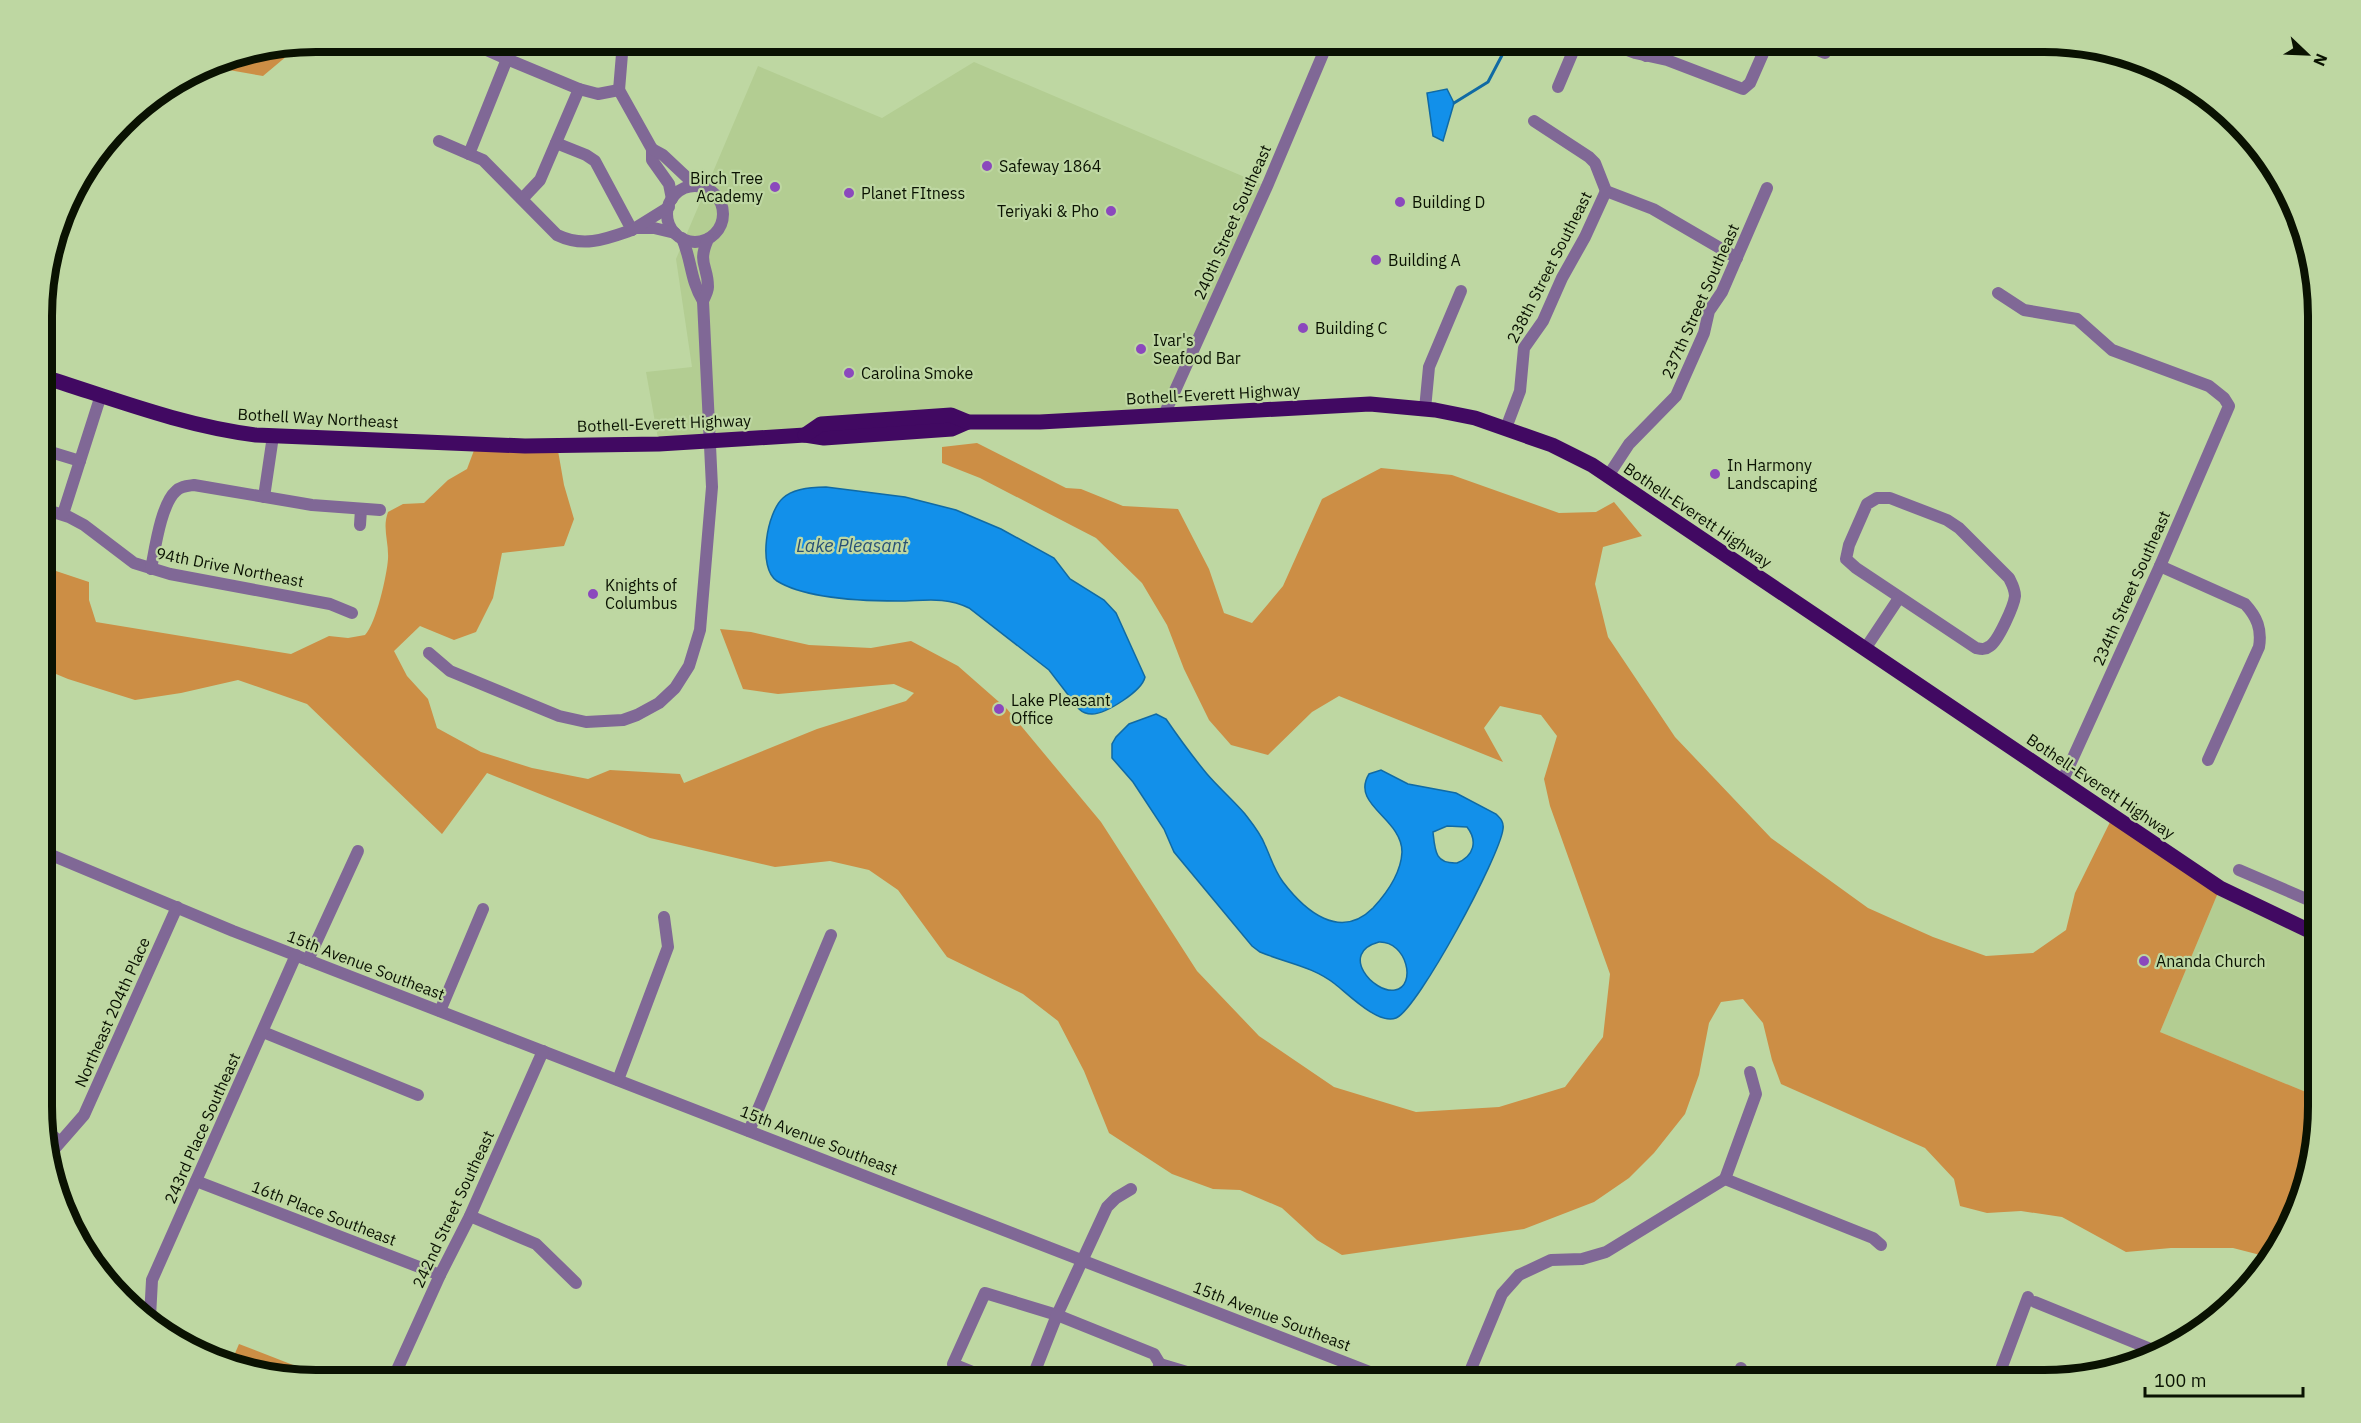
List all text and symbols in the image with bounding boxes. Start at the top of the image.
north arrow [2277,24,2337,84]
text: N [2309,51,2332,69]
street label: 240th Street Southeast [1189,141,1275,303]
place label: Safeway 1864 [999,156,1101,176]
marker: Safeway 1864 [980,159,994,173]
place label: Birch Tree Academy [690,168,763,206]
marker: Birch Tree Academy [768,180,782,194]
place label: Planet FItness [861,183,965,203]
marker: Planet FItness [842,186,856,200]
street label: 238th Street Southeast [1502,188,1596,346]
place label: Building D [1412,192,1485,212]
marker: Building D [1393,195,1407,209]
place label: Teriyaki & Pho [997,201,1099,221]
marker: Teriyaki & Pho [1104,204,1118,218]
street label: 237th Street Southeast [1657,220,1743,382]
place label: Building A [1388,250,1461,270]
marker: Building A [1369,253,1383,267]
place label: Building C [1315,318,1387,338]
marker: Building C [1296,321,1310,335]
place label: Ivar's Seafood Bar [1153,330,1241,368]
marker: Ivar's Seafood Bar [1134,342,1148,356]
place label: Carolina Smoke [861,363,973,383]
marker: Carolina Smoke [842,366,856,380]
street label: Bothell-Everett Highway [1125,379,1301,409]
street label: Bothell Way Northeast [237,404,399,432]
street label: Bothell-Everett Highway [577,410,752,436]
place label: In Harmony Landscaping [1727,455,1818,493]
street label: Bothell-Everett Highway [1620,458,1776,572]
marker: In Harmony Landscaping [1708,467,1722,481]
street label: 234th Street Southeast [2088,507,2174,669]
water label: Lake Pleasant [796,534,909,557]
street label: 94th Drive Northeast [154,543,306,591]
place label: Knights of Columbus [605,575,677,613]
marker: Knights of Columbus [586,587,600,601]
place label: Lake Pleasant Office [1011,690,1111,728]
marker: Lake Pleasant Office [992,702,1006,716]
street label: Bothell-Everett Highway [2023,729,2179,843]
street label: 15th Avenue Southeast [284,926,448,1004]
street label: Northeast 204th Place [70,934,154,1090]
place label: Ananda Church [2156,951,2266,971]
marker: Ananda Church [2137,954,2151,968]
street label: 243rd Place Southeast [160,1049,244,1207]
street label: 15th Avenue Southeast [737,1101,901,1179]
street label: 242nd Street Southeast [408,1127,498,1291]
street label: 16th Place Southeast [249,1176,399,1250]
street label: 15th Avenue Southeast [1190,1277,1354,1355]
scale bar [2145,1360,2302,1398]
text: 100 m [2154,1369,2206,1392]

